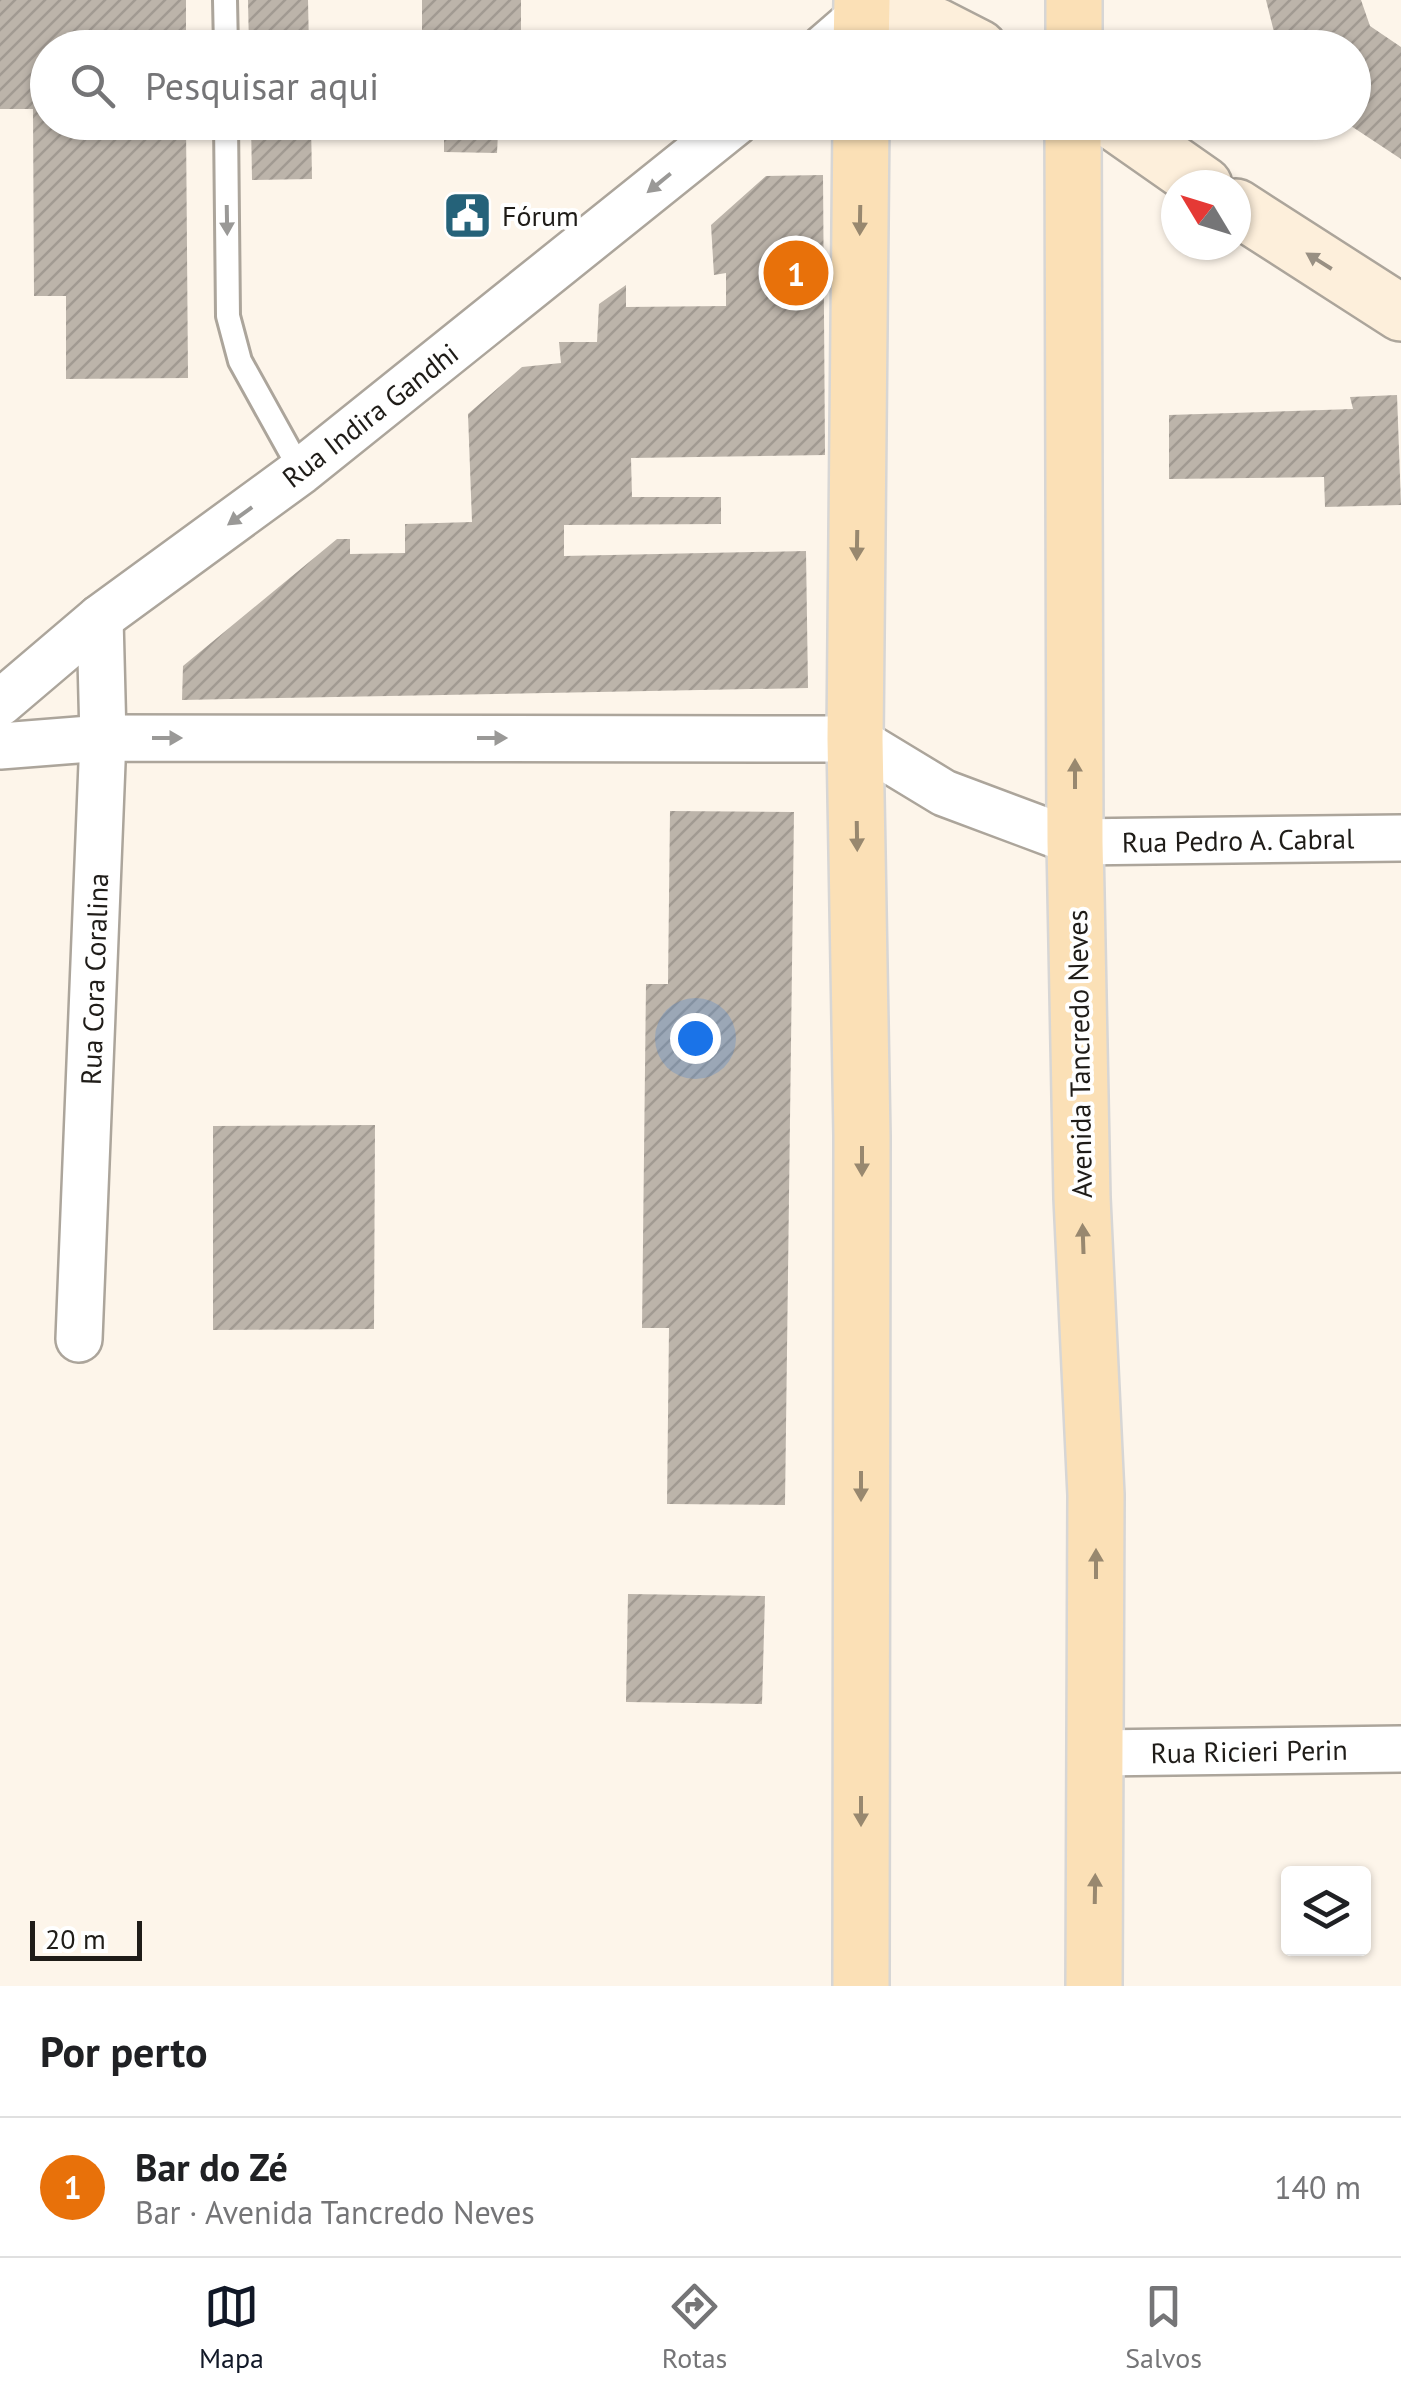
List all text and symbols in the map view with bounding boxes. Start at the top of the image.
search box [30,30,1371,140]
icon: search [65,58,120,113]
text: Pesquisar aqui [145,61,379,110]
north arrow [1161,170,1251,260]
one-way arrow [647,173,673,194]
public building icon: Fórum [441,189,493,241]
place label: Fórum [502,197,579,234]
one-way arrow [219,204,235,236]
one-way arrow [852,204,868,236]
pin: 1 [764,236,828,310]
one-way arrow [1305,252,1332,271]
street label: Rua Indira Gandhi [274,335,466,495]
one-way arrow [227,505,253,525]
one-way arrow [849,529,865,561]
one-way arrow [152,730,184,746]
one-way arrow [477,730,509,746]
one-way arrow [1067,758,1083,790]
street label: Rua Pedro A. Cabral [1121,819,1355,861]
one-way arrow [849,821,865,853]
street label: Rua Cora Coralina [72,872,116,1086]
street label: Avenida Tancredo Neves [1058,909,1100,1199]
your location [670,1013,721,1064]
one-way arrow [854,1146,870,1178]
one-way arrow [1075,1222,1091,1254]
one-way arrow [853,1471,869,1503]
one-way arrow [1088,1547,1104,1579]
street label: Rua Ricieri Perin [1150,1731,1348,1771]
one-way arrow [853,1796,869,1828]
map controls [1281,1866,1371,1956]
button: layers [1281,1866,1371,1956]
one-way arrow [1087,1872,1103,1904]
scale bar [30,1916,142,1960]
text: 20 m [45,1920,106,1957]
text: Por perto [40,2024,207,2079]
text: Bar do Zé [135,2142,288,2191]
text: 1 [63,2166,82,2208]
text: 140 m [1274,2166,1361,2208]
text: Bar · Avenida Tancredo Neves [135,2191,535,2233]
tab: Mapa [199,2279,264,2376]
tab: Rotas [662,2279,727,2376]
tab: Salvos [1125,2279,1202,2376]

